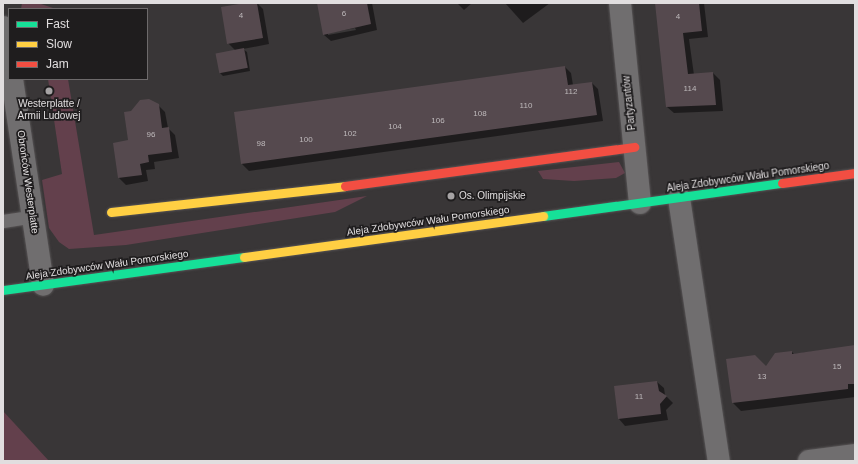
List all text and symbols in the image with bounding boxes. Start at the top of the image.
legend [8,8,148,80]
house number: 6 [342,9,346,19]
house number: 4 [239,11,243,21]
house number: 4 [676,12,680,22]
text: Fast [46,17,69,31]
text: Slow [46,37,72,51]
text: Jam [46,57,69,71]
street label: Partyzantów [620,75,638,131]
house number: 114 [684,84,696,94]
marker: Westerplatte / Armii Ludowej [44,86,54,96]
house number: 112 [565,87,577,97]
place label: Westerplatte / Armii Ludowej [18,97,80,120]
house number: 110 [520,101,532,111]
house number: 108 [473,109,487,119]
house number: 106 [431,116,445,126]
house number: 104 [388,122,402,132]
house number: 102 [343,129,357,139]
street label: Obrońców Westerplatte [15,130,41,234]
house number: 96 [147,130,155,140]
house number: 100 [299,135,313,145]
house number: 98 [257,139,265,149]
street label: Aleja Zdobywców Wału Pomorskiego [666,160,830,194]
place label: Os. Olimpijskie [459,190,526,202]
marker: Os. Olimpijskie [446,191,456,201]
street label: Aleja Zdobywców Wału Pomorskiego [346,204,510,238]
street label: Aleja Zdobywców Wału Pomorskiego [25,248,189,282]
house number: 15 [833,362,841,372]
house number: 13 [758,372,766,382]
house number: 11 [635,392,643,402]

